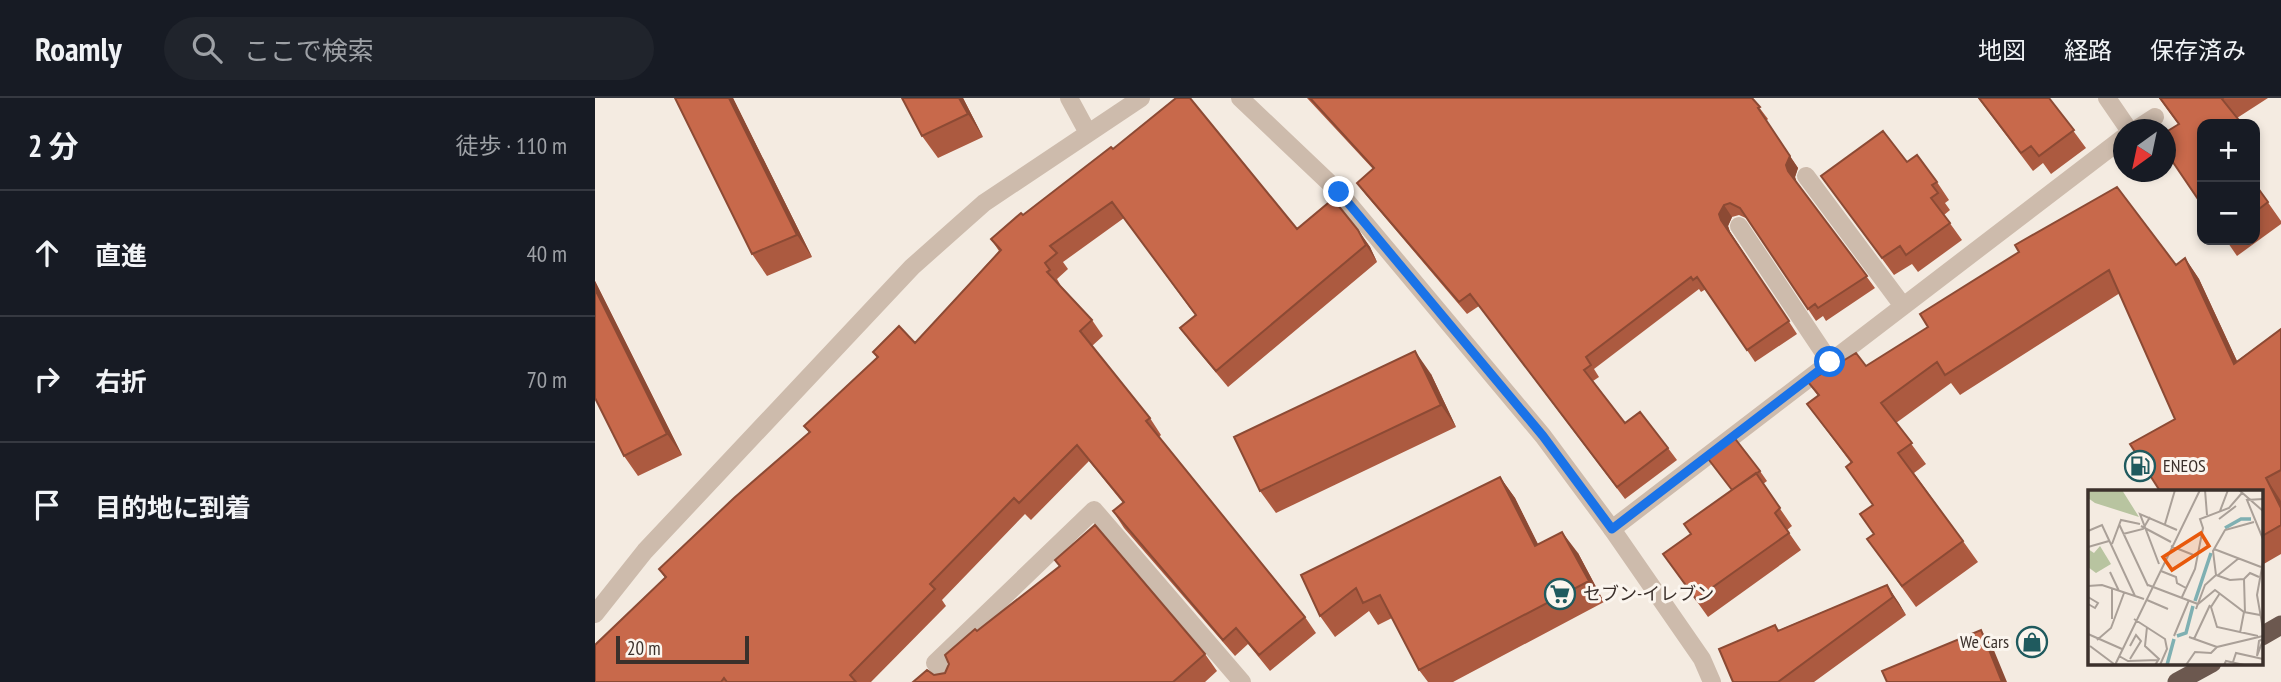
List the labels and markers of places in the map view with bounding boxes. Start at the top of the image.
fuel station icon: ENEOS [2123,449,2157,483]
place label: ENEOS [2163,454,2206,477]
supermarket icon: セブン-イレブン [1543,577,1577,611]
place label: セブン-イレブン [1583,582,1714,605]
shop icon: We Cars [2015,625,2049,659]
place label: We Cars [1960,630,2009,653]

